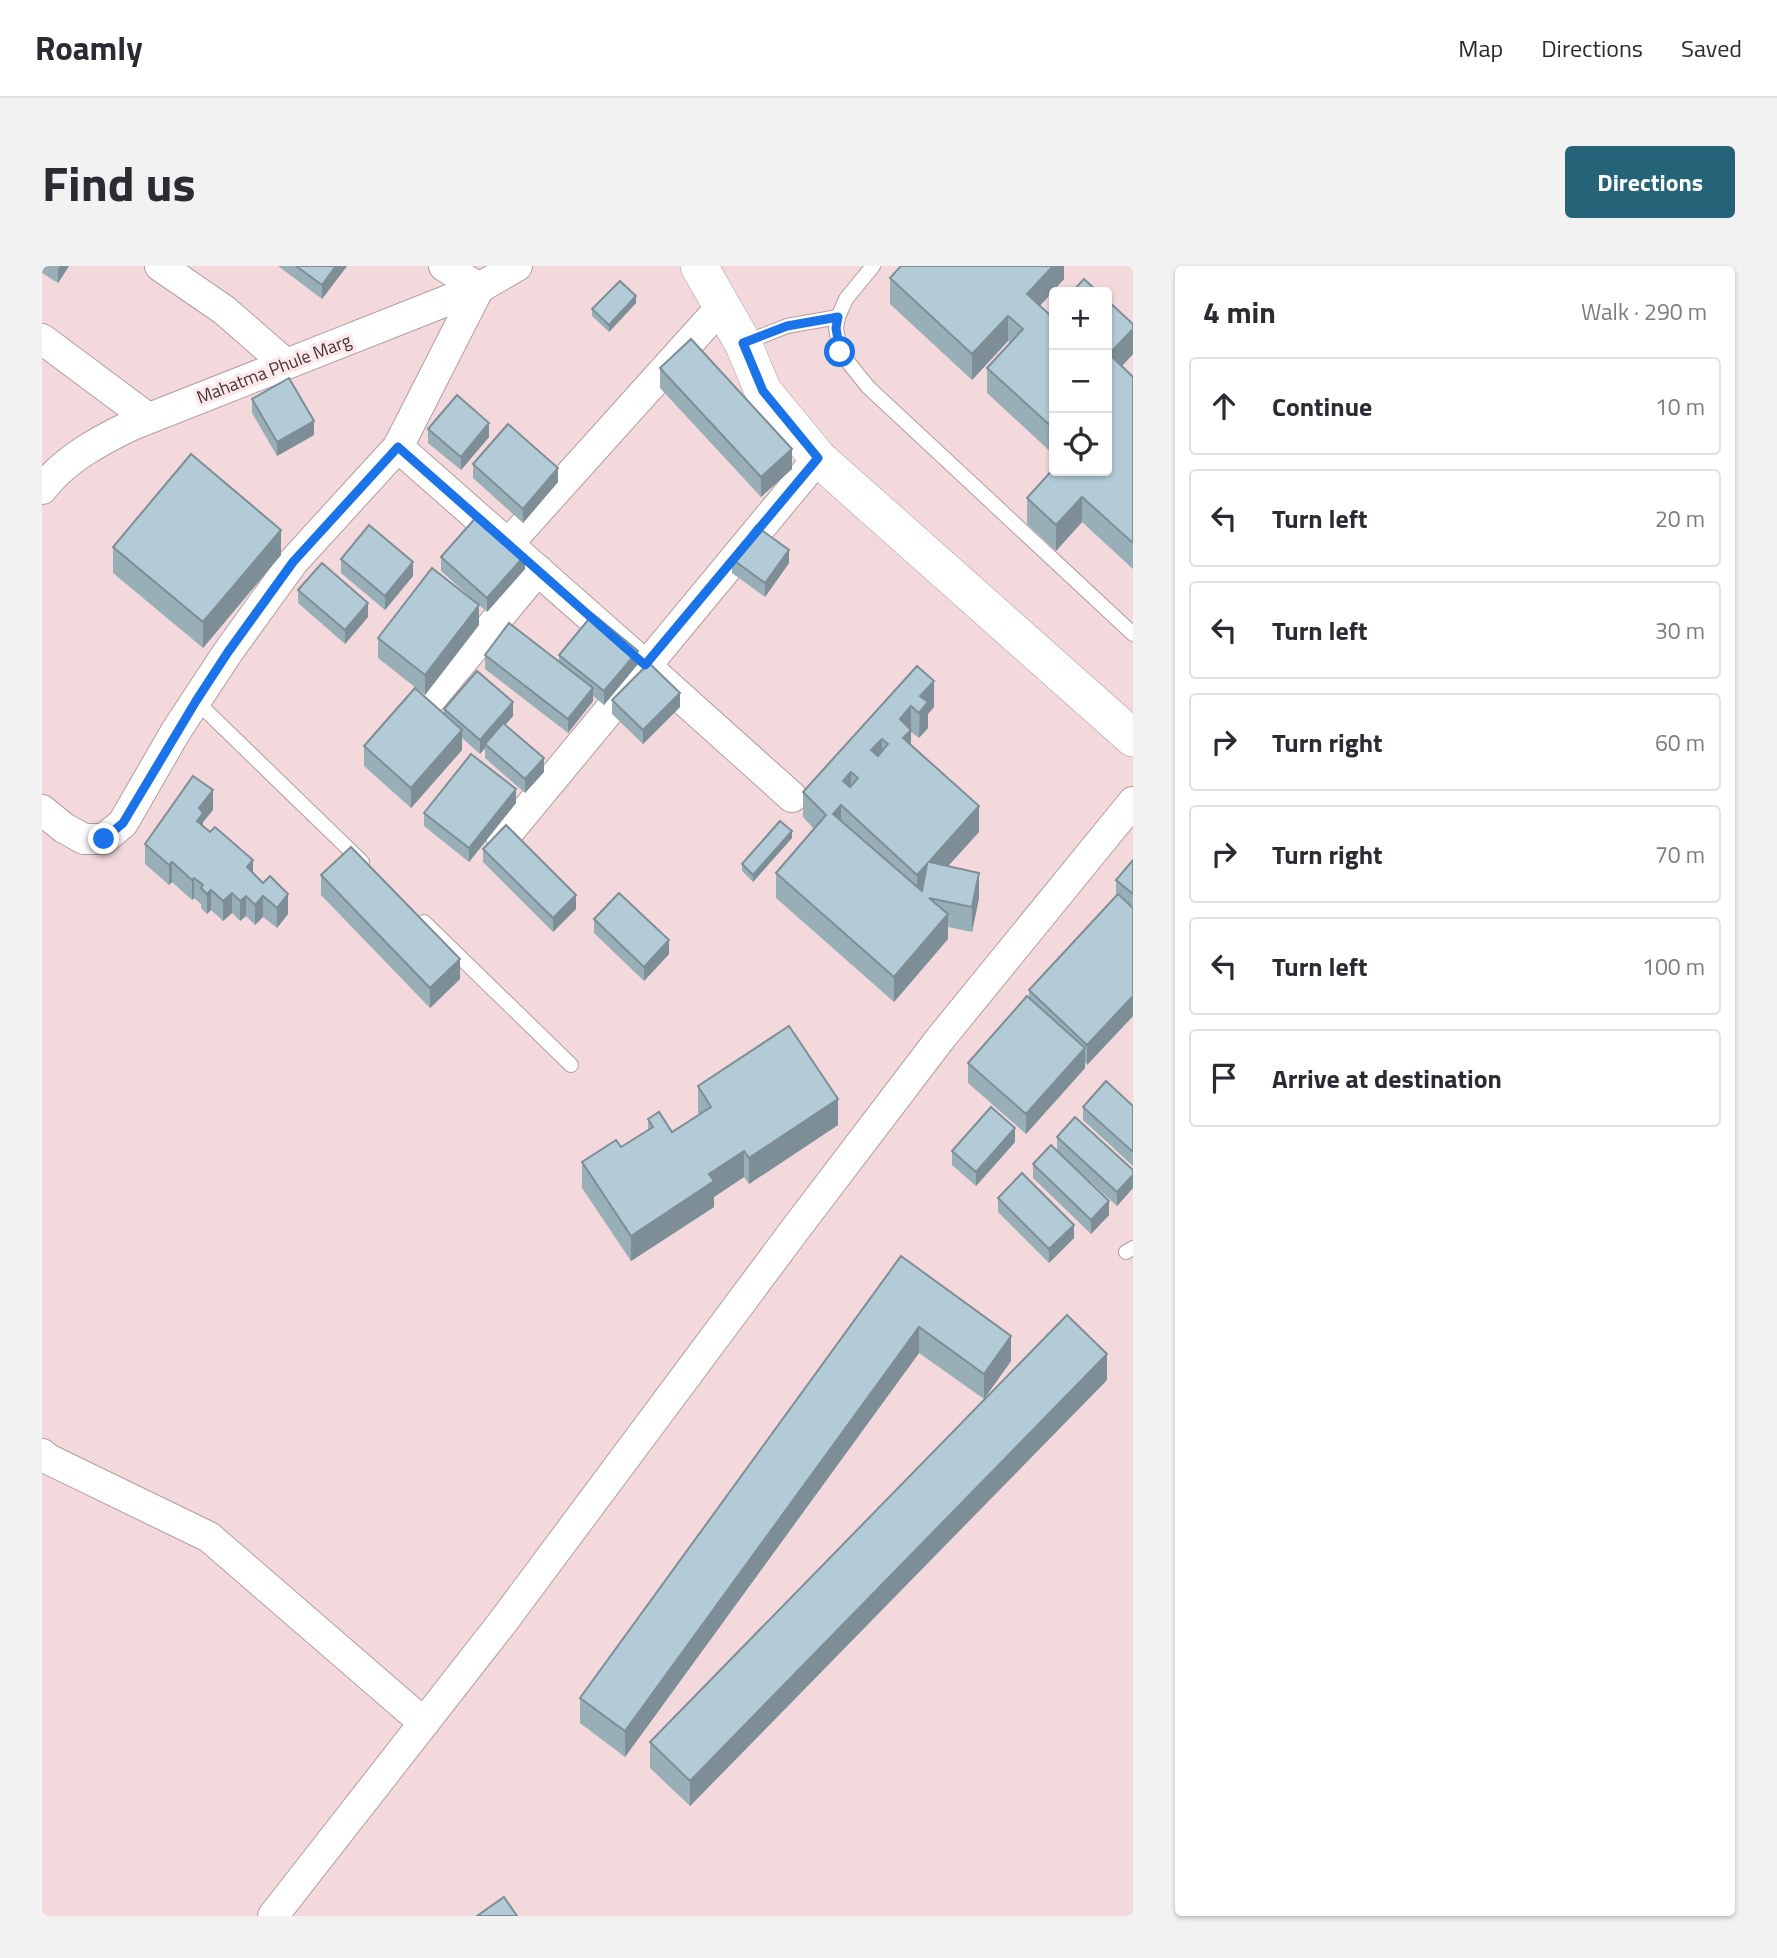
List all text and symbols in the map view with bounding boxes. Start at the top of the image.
text: Roamly [35,23,143,73]
text: Map [1458,30,1503,66]
text: Directions [1541,30,1643,66]
text: Saved [1681,30,1742,66]
text: Find us [42,145,196,220]
button: Directions [1565,146,1735,218]
map controls [1049,287,1112,476]
button: + [1049,287,1112,350]
text: 4 min [1203,289,1276,335]
text: Walk · 290 m [1581,294,1707,329]
street label: Mahatma Phule Marg [193,327,355,410]
route start [824,336,855,367]
button: − [1049,350,1112,413]
icon: ahead [1205,387,1243,425]
text: Continue [1272,387,1372,426]
text: 10 m [1655,389,1705,424]
button: locate [1049,413,1112,476]
icon: left [1205,499,1243,537]
text: Turn left [1272,499,1367,538]
text: 20 m [1655,501,1705,536]
icon: left [1205,611,1243,649]
text: Turn left [1272,611,1367,650]
text: 30 m [1655,613,1705,648]
icon: right [1205,723,1243,761]
text: Turn right [1272,723,1383,762]
text: 60 m [1655,725,1705,760]
route end [88,823,119,854]
icon: right [1205,835,1243,873]
text: Turn right [1272,835,1383,874]
text: 70 m [1655,837,1705,872]
icon: left [1205,947,1243,985]
text: Turn left [1272,947,1367,986]
text: 100 m [1642,949,1705,984]
icon: arrive [1205,1059,1243,1097]
text: Arrive at destination [1272,1059,1502,1098]

